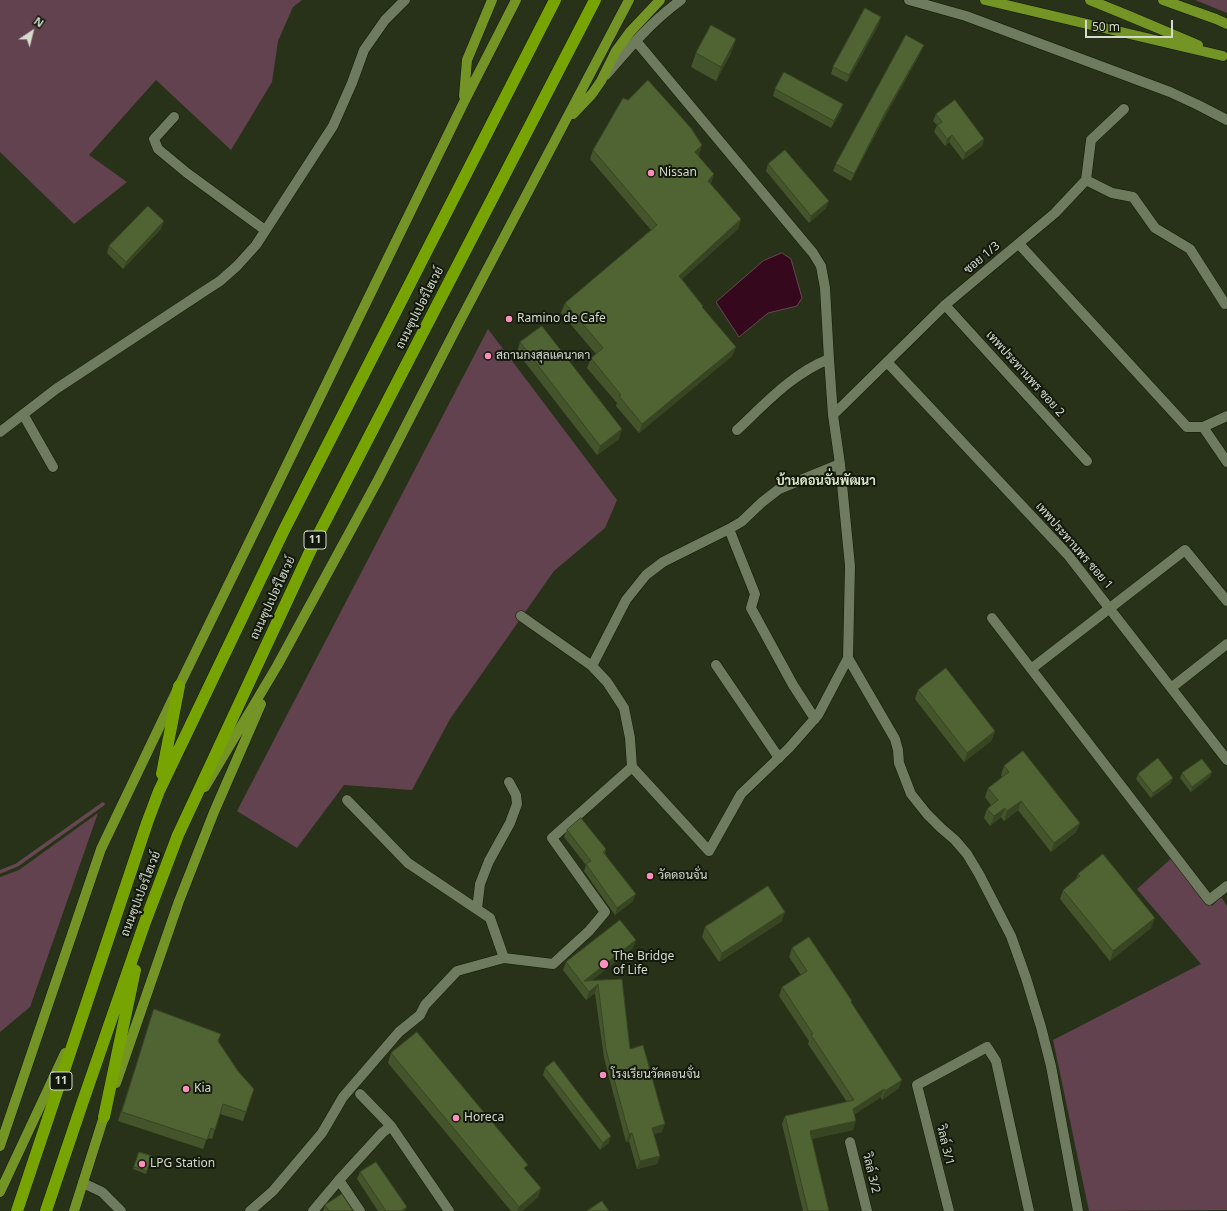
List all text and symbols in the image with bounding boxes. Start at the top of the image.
north arrow [12,12,52,52]
scale bar [1087,12,1175,38]
text: N [31,13,47,30]
text: 50 m [1092,18,1120,35]
place label: Nissan [659,166,697,180]
marker: Nissan [646,168,656,178]
street label: ซอย 1/3 [961,239,1003,277]
street label: ถนนซุปเปอร์ไฮเวย์ [393,265,447,351]
place label: Ramino de Cafe [517,312,606,326]
marker: Ramino de Cafe [504,314,514,324]
street label: เทพประทานพร ซอย 2 [983,328,1067,420]
place label: สถานกงสุลแคนาดา [496,349,590,363]
marker: สถานกงสุลแคนาดา [483,351,493,361]
district label: บ้านดอนจั่นพัฒนา [776,473,876,489]
street label: เทพประทานพร ซอย 1 [1032,500,1116,592]
road number: 11 [304,531,326,549]
street label: ถนนซุปเปอร์ไฮเวย์ [247,554,299,642]
street label: ถนนซุปเปอร์ไฮเวย์ [118,849,164,939]
place label: วัดดอนจั่น [658,869,707,883]
marker: วัดดอนจั่น [645,871,655,881]
place label: The Bridge of Life [613,950,674,978]
marker: The Bridge of Life [598,958,610,970]
place label: โรงเรียนวัดดอนจั่น [611,1068,700,1082]
marker: โรงเรียนวัดดอนจั่น [598,1070,608,1080]
road number: 11 [50,1072,72,1090]
place label: Kia [194,1082,211,1096]
marker: Kia [181,1084,191,1094]
place label: Horeca [464,1111,504,1125]
marker: Horeca [451,1113,461,1123]
street label: วิลล์ 3/1 [933,1123,957,1167]
street label: วิลล์ 3/2 [859,1151,883,1195]
place label: LPG Station [150,1157,215,1171]
marker: LPG Station [137,1159,147,1169]

